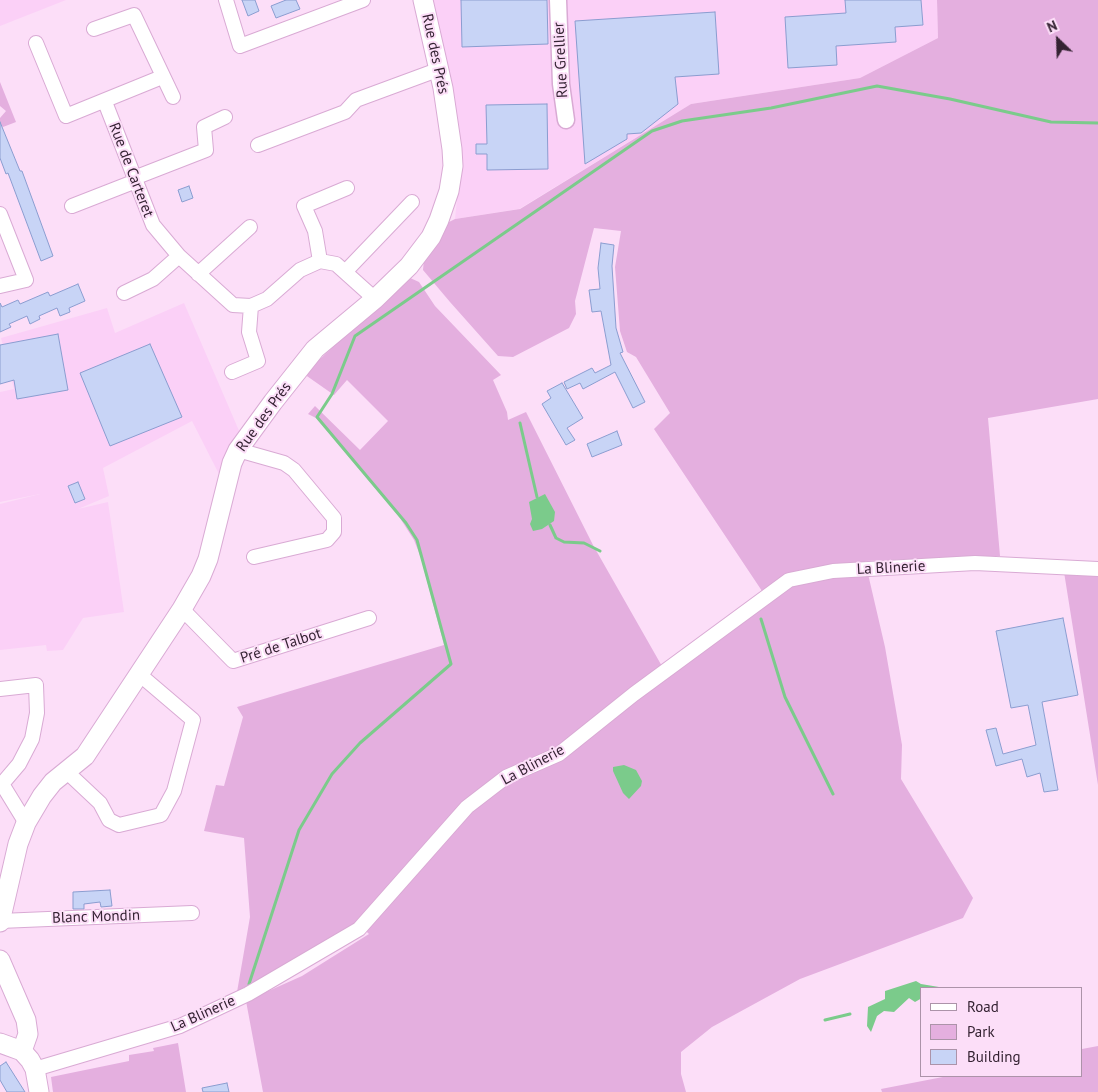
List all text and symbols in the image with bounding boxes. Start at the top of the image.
street label: Rue des Prés [418,12,452,96]
north arrow [1033,15,1083,65]
text: N [1044,16,1060,36]
street label: Rue Grellier [550,22,572,98]
street label: Rue de Carteret [105,120,157,220]
street label: Rue des Prés [233,379,295,455]
street label: La Blinerie [856,557,926,579]
street label: Pré de Talbot [238,624,324,668]
street label: La Blinerie [498,741,568,789]
street label: Blanc Mondin [52,906,140,928]
legend [920,987,1083,1077]
street label: La Blinerie [168,992,238,1036]
text: Road [967,997,999,1016]
text: Park [967,1022,995,1041]
text: Building [967,1047,1021,1066]

